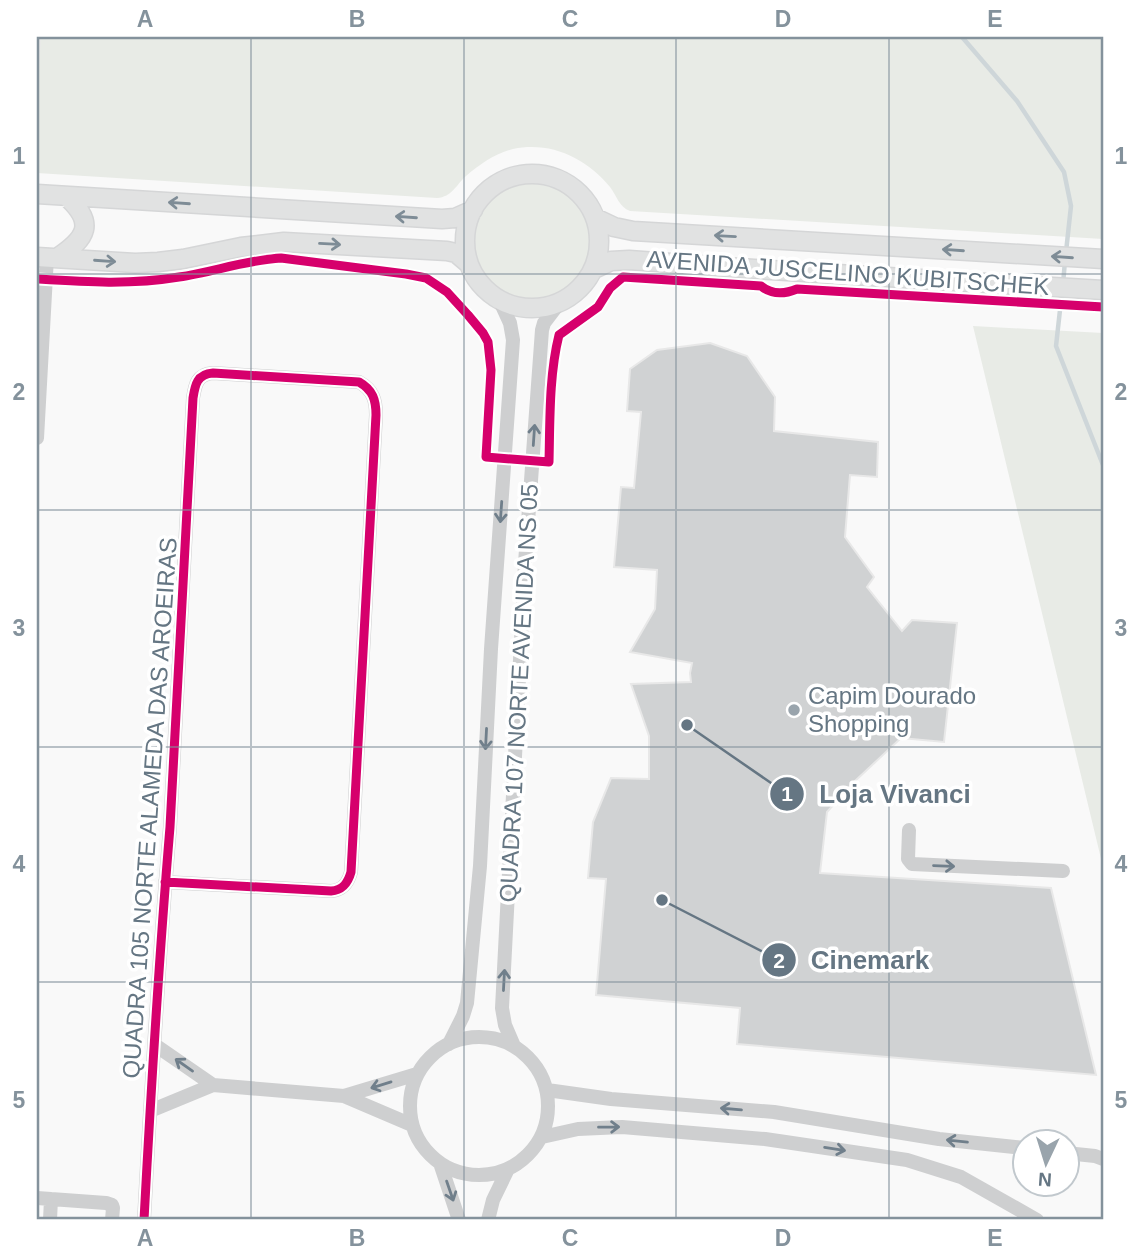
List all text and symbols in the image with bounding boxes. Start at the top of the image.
text: A [137,6,153,32]
text: B [349,6,365,32]
text: C [562,6,578,32]
text: D [775,6,791,32]
text: E [987,6,1003,32]
text: 1 [13,143,26,169]
text: 1 [1115,143,1128,169]
one-way arrow [168,196,191,209]
one-way arrow [395,210,418,223]
one-way arrow [715,229,737,242]
one-way arrow [319,238,342,251]
one-way arrow [941,243,964,256]
street label: AVENIDA JUSCELINO KUBITSCHEK [646,245,1050,300]
one-way arrow [1051,250,1074,263]
one-way arrow [93,255,116,268]
text: 2 [13,379,25,405]
text: 2 [1115,379,1127,405]
one-way arrow [528,424,541,446]
street label: QUADRA 107 NORTE AVENIDA NS 05 [494,483,543,903]
one-way arrow [494,500,507,522]
street label: QUADRA 105 NORTE ALAMEDA DAS AROEIRAS [117,536,182,1079]
text: 3 [13,615,25,641]
text: 3 [1115,615,1127,641]
place label: Capim Dourado Shopping [808,682,976,737]
marker: Capim Dourado Shopping [786,702,802,718]
one-way arrow [480,727,493,750]
callout: Loja Vivanci [770,770,984,817]
text: Loja Vivanci [819,779,971,809]
text: 1 [781,782,793,805]
text: 4 [13,851,26,877]
text: 4 [1115,851,1128,877]
one-way arrow [932,859,955,872]
callout: Cinemark [762,937,943,984]
text: Cinemark [811,945,930,975]
text: 2 [773,949,785,972]
one-way arrow [497,968,510,991]
one-way arrow [175,1058,194,1072]
one-way arrow [370,1080,392,1093]
text: 5 [13,1087,26,1113]
text: 5 [1115,1087,1128,1113]
one-way arrow [721,1102,743,1115]
one-way arrow [597,1120,620,1134]
north arrow [1010,1128,1080,1198]
one-way arrow [946,1134,968,1147]
one-way arrow [823,1143,846,1156]
text: N [1037,1169,1052,1190]
one-way arrow [445,1180,457,1202]
text: A [137,1225,153,1251]
text: B [349,1225,365,1251]
text: C [562,1225,578,1251]
text: D [775,1225,791,1251]
text: E [987,1225,1003,1251]

